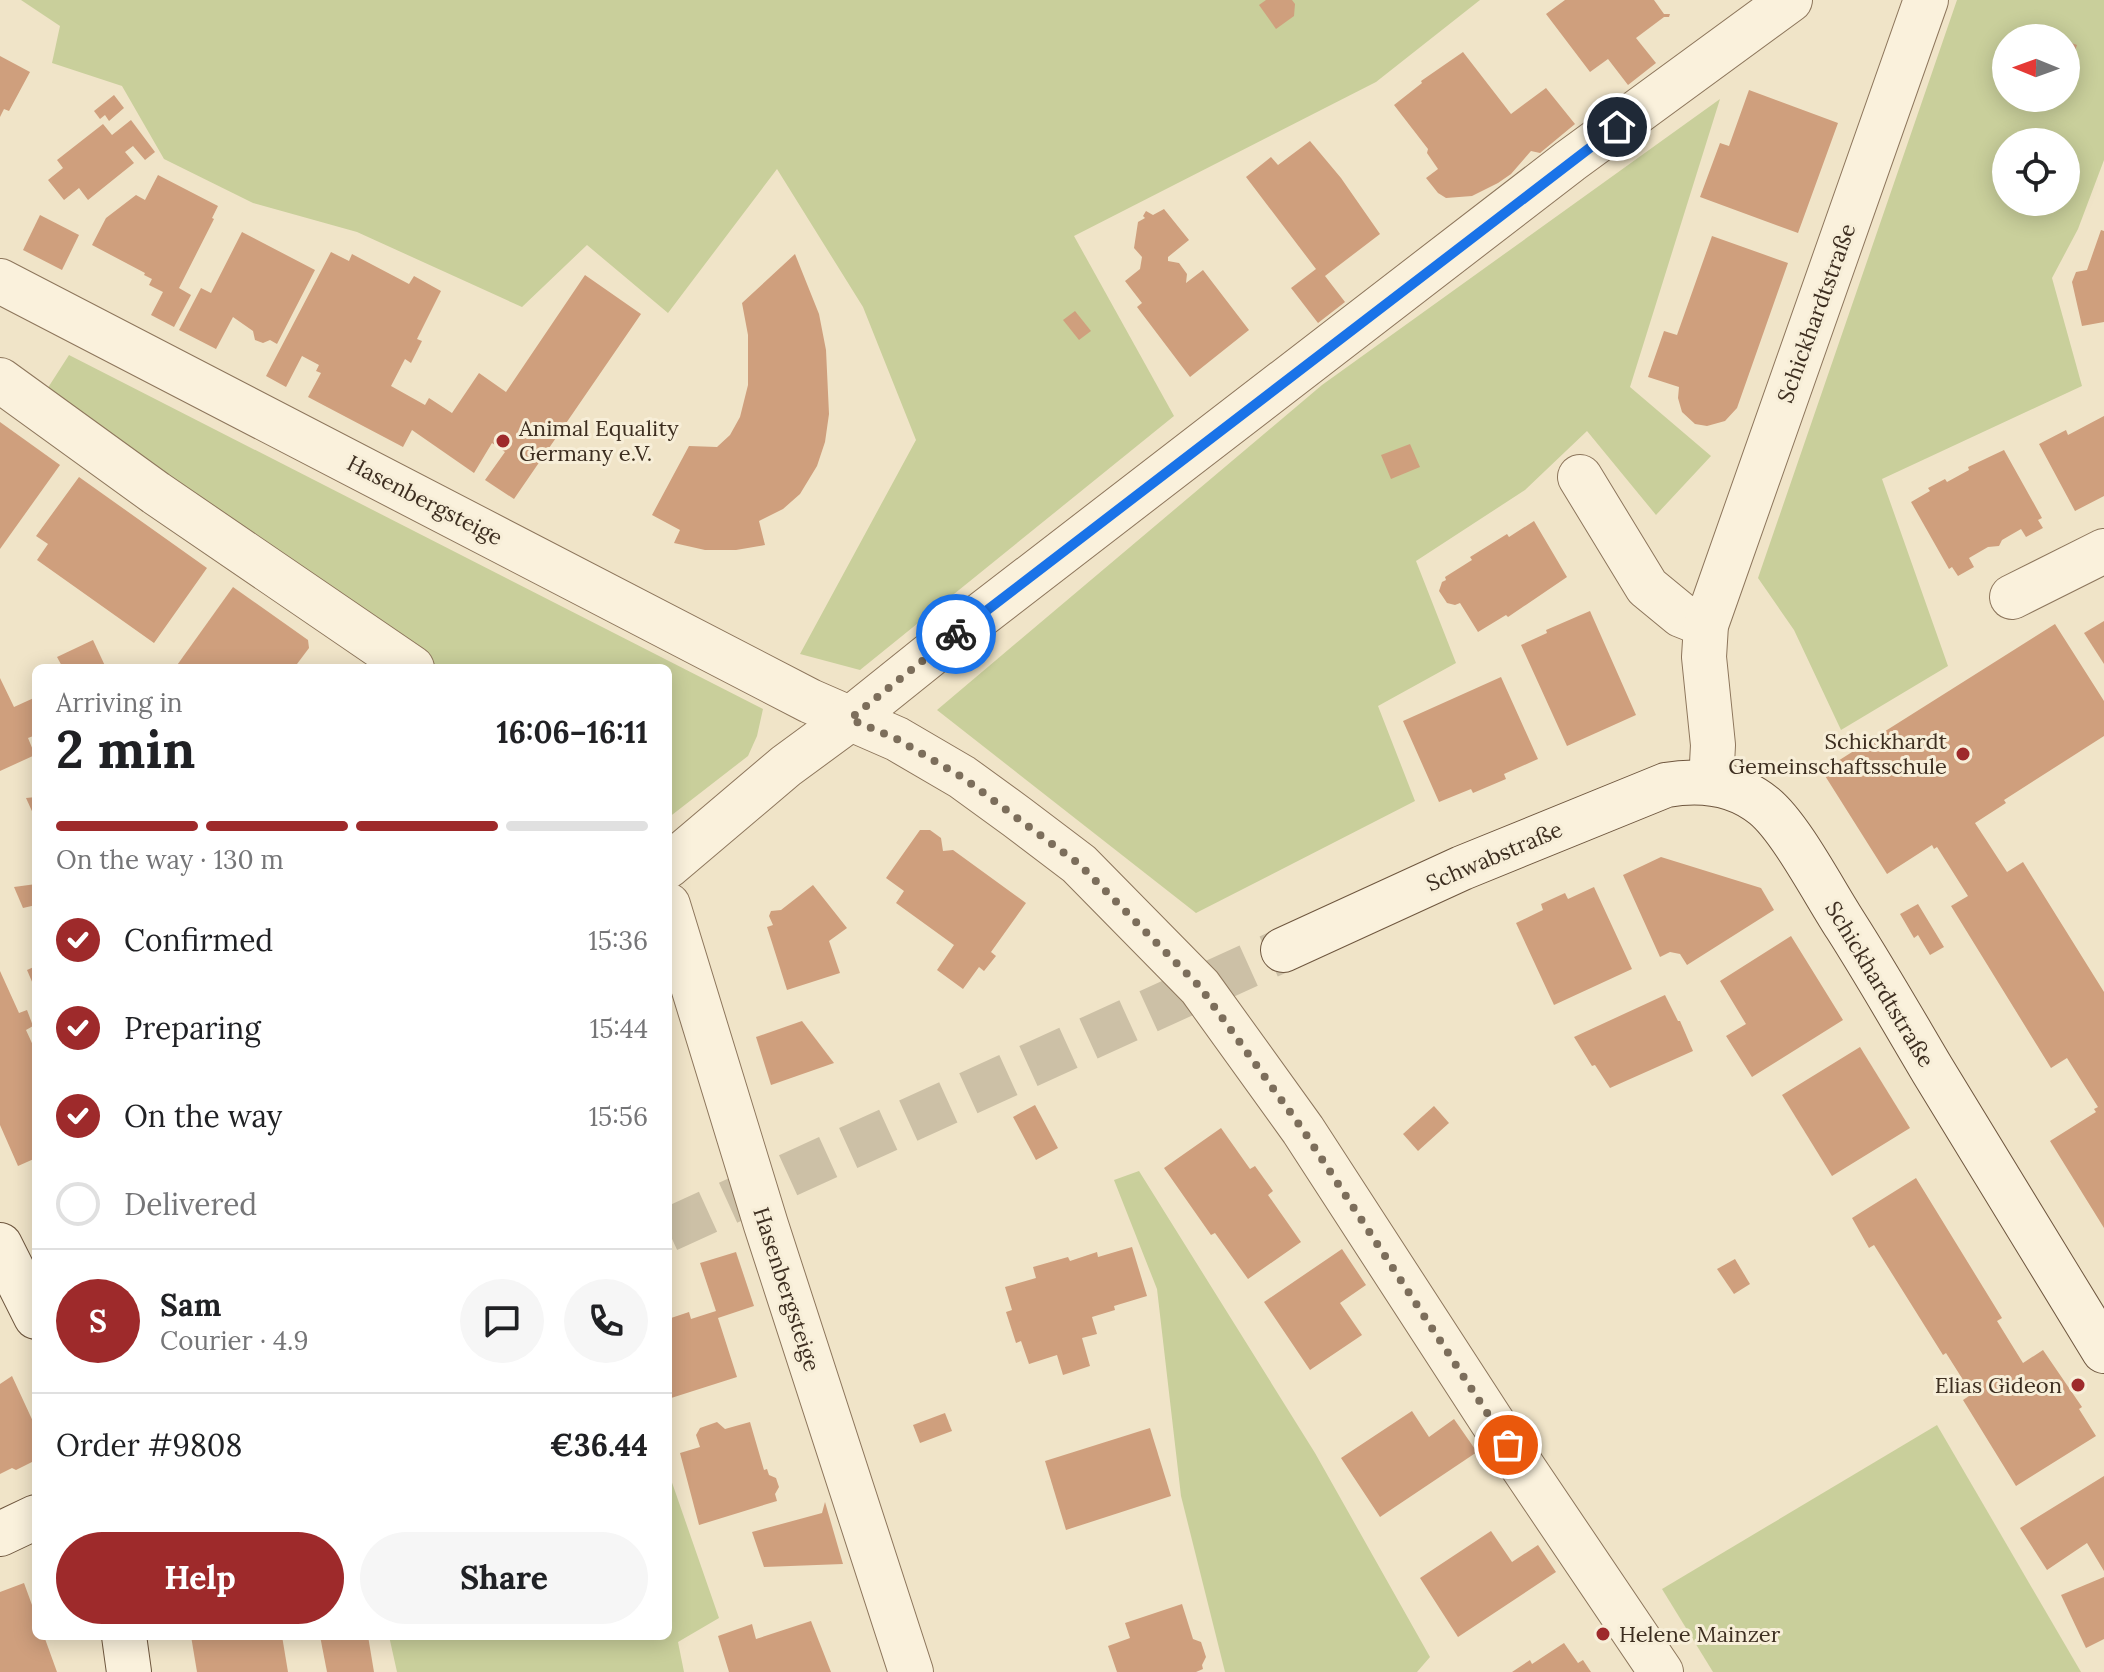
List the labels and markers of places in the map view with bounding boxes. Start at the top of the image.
pin [1583,93,1651,161]
place label: Animal Equality Germany e.V. [518,414,679,467]
marker: Animal Equality Germany e.V. [494,432,512,450]
place label: Schickhardt Gemeinschaftsschule [1728,727,1947,780]
marker: Schickhardt Gemeinschaftsschule [1954,745,1972,763]
place label: Elias Gideon [1935,1371,2062,1399]
marker: Elias Gideon [2069,1376,2087,1394]
pin [1474,1411,1542,1479]
place label: Helene Mainzer [1619,1620,1781,1648]
marker: Helene Mainzer [1594,1625,1612,1643]

